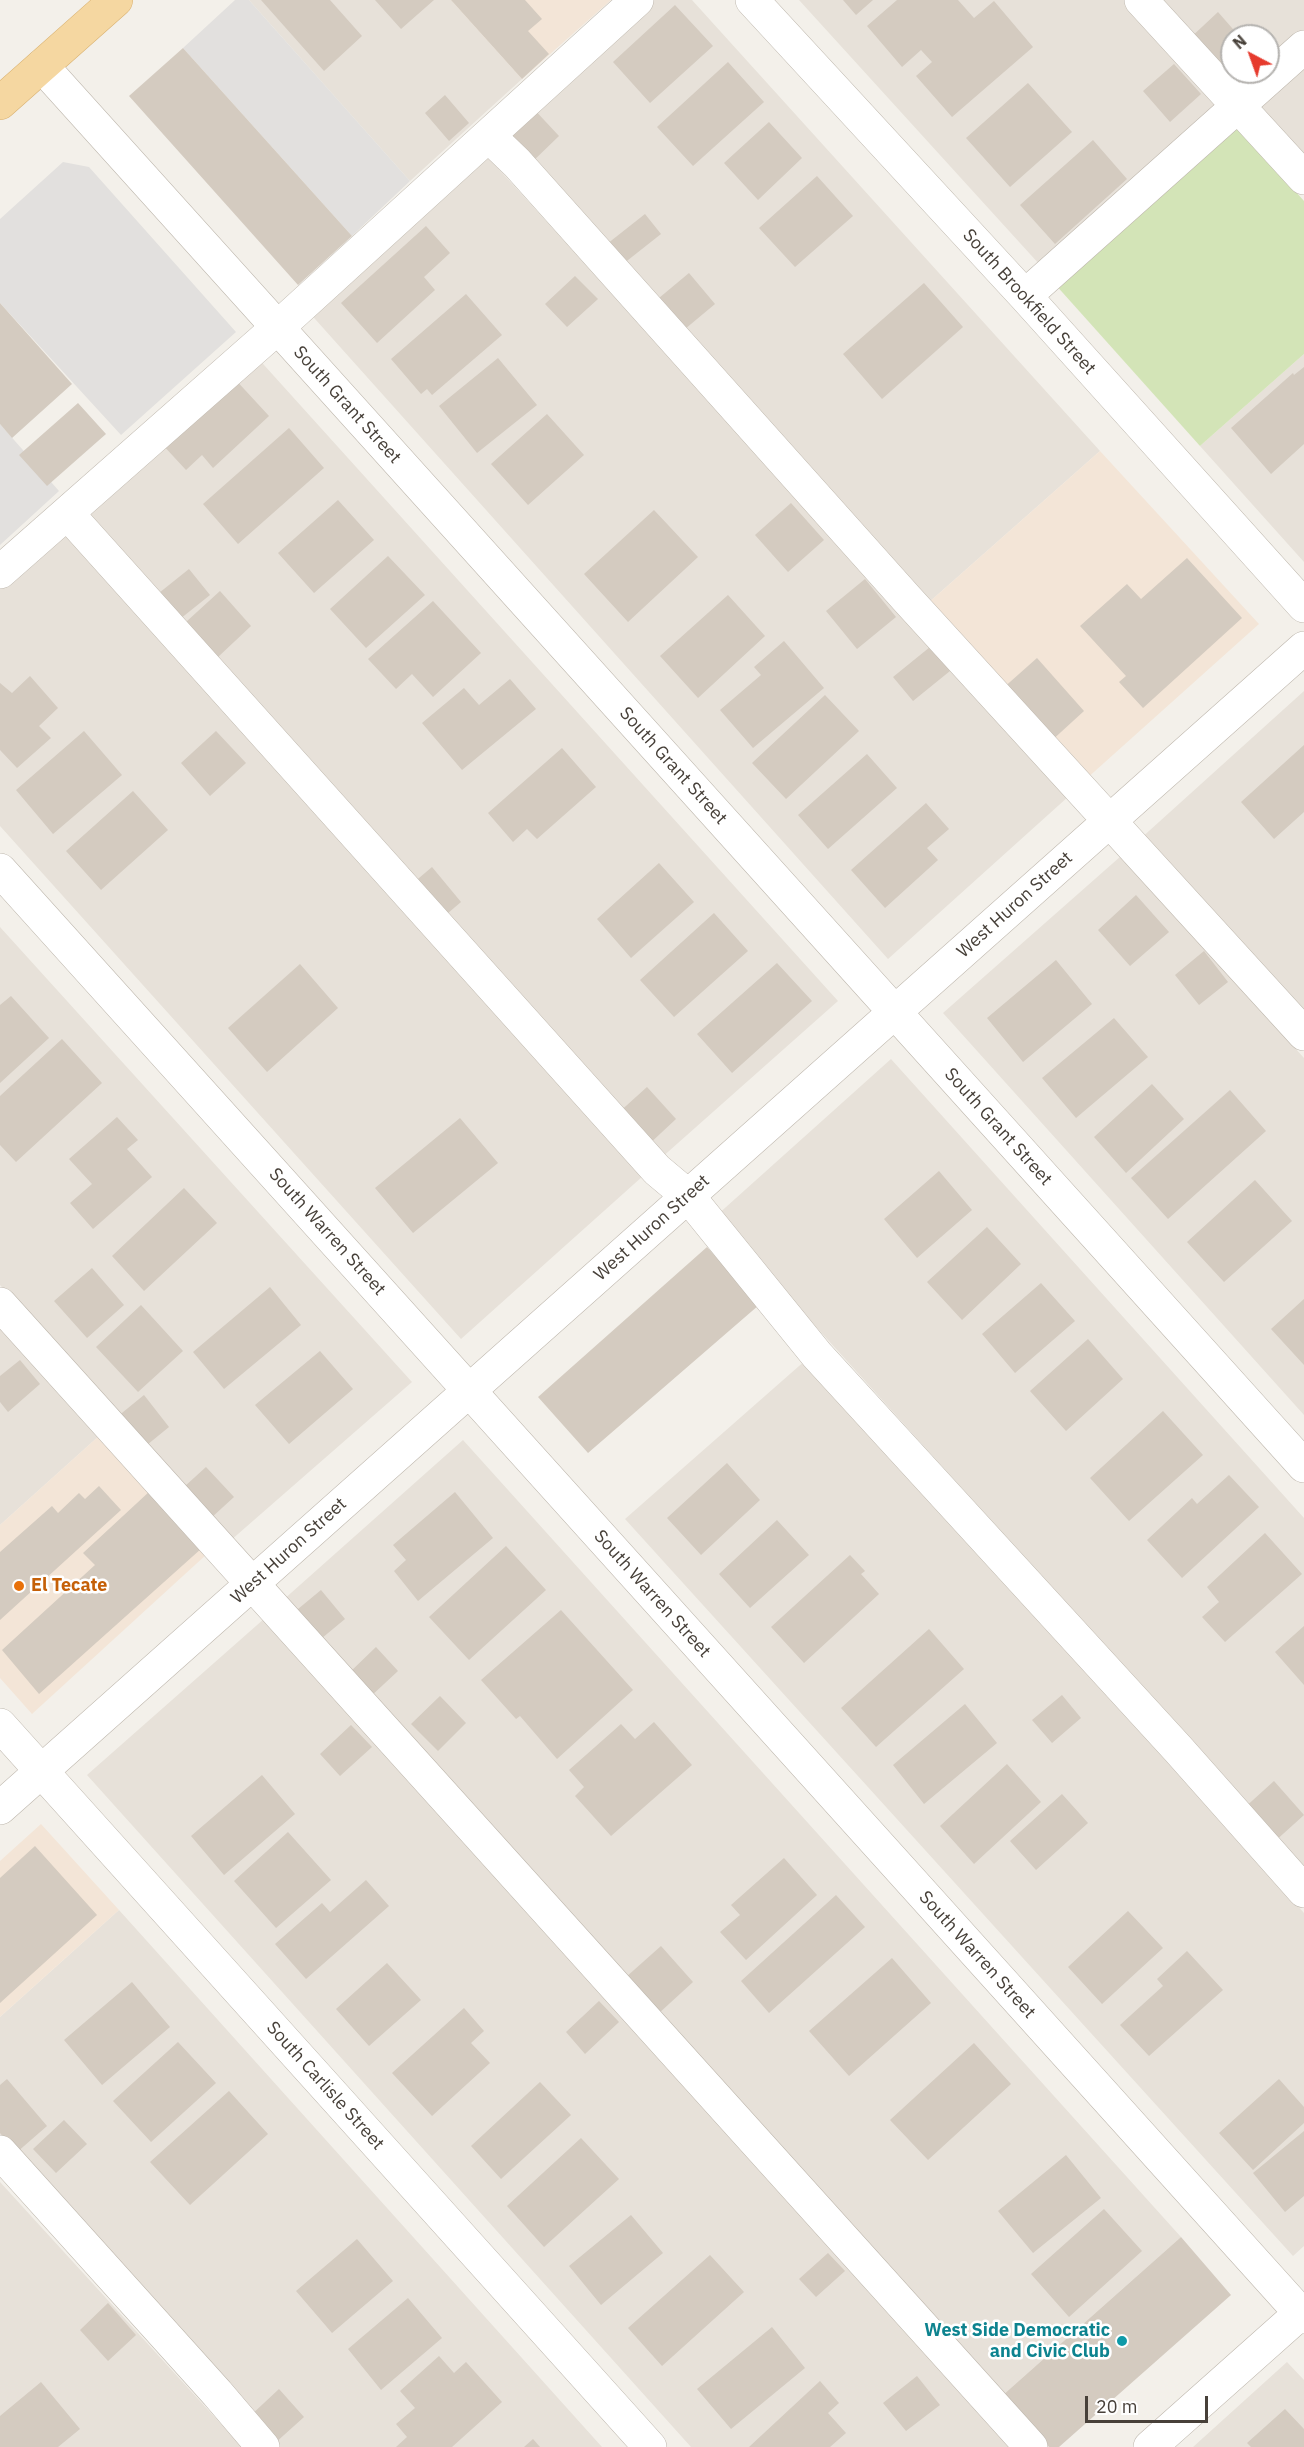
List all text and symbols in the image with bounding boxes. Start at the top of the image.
north arrow [1220,24,1280,84]
text: N [1229,31,1250,53]
street label: South Brookfield Street [958,225,1100,379]
street label: South Grant Street [289,342,405,468]
street label: South Grant Street [615,703,731,829]
street label: West Huron Street [953,847,1077,963]
street label: South Grant Street [940,1064,1056,1190]
street label: South Warren Street [264,1164,390,1300]
street label: West Huron Street [590,1170,714,1286]
street label: West Huron Street [227,1493,351,1609]
street label: South Warren Street [589,1526,715,1662]
place label: El Tecate [31,1575,107,1597]
marker: El Tecate [12,1579,26,1593]
street label: South Warren Street [914,1887,1040,2023]
street label: South Carlisle Street [262,2017,388,2155]
place label: West Side Democratic and Civic Club [924,2320,1110,2362]
marker: West Side Democratic and Civic Club [1115,2334,1129,2348]
scale bar [1088,2384,1211,2422]
text: 20 m [1096,2395,1138,2418]

